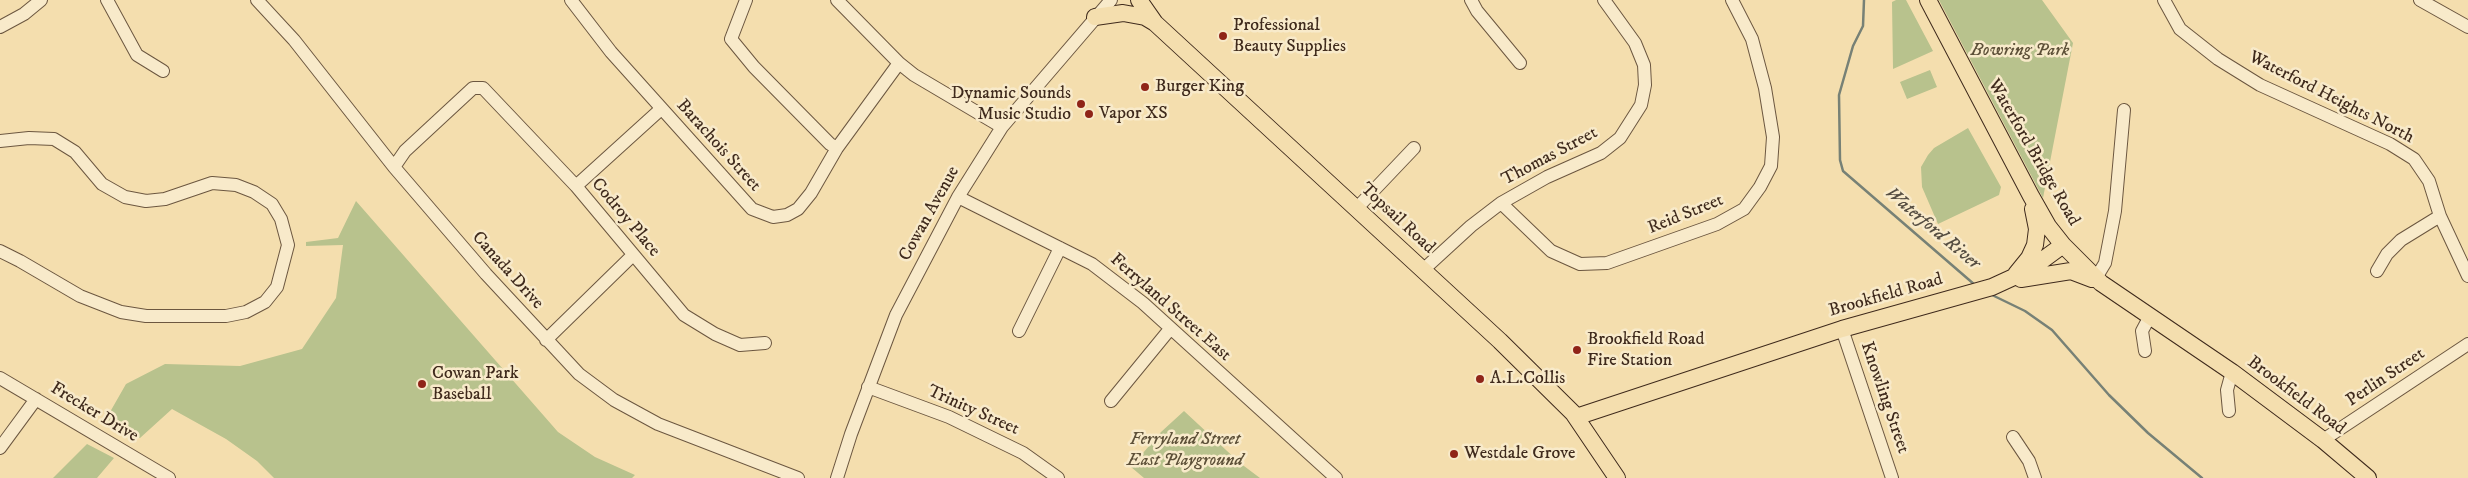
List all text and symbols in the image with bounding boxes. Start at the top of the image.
place label: Professional Beauty Supplies [1233,15,1346,58]
marker: Professional Beauty Supplies [1217,30,1229,42]
park label: Bowring Park [1971,40,2069,62]
street label: Waterford Heights North [2245,47,2417,149]
place label: Burger King [1155,76,1244,98]
street label: Waterford Bridge Road [1982,76,2084,230]
marker: Burger King [1139,81,1151,93]
place label: Dynamic Sounds Music Studio [951,83,1071,126]
street label: Barachois Street [671,96,765,196]
marker: Dynamic Sounds Music Studio [1075,98,1087,110]
place label: Vapor XS [1099,103,1168,125]
marker: Vapor XS [1083,108,1095,120]
street label: Thomas Street [1498,123,1602,191]
street label: Cowan Avenue [895,163,965,265]
street label: Codroy Place [586,174,664,262]
street label: Topsail Road [1355,179,1439,259]
water label: Waterford River [1880,183,1984,275]
street label: Reid Street [1645,190,1727,240]
street label: Canada Drive [466,228,548,314]
street label: Ferryland Street East [1105,249,1235,367]
street label: Brookfield Road [1827,269,1945,323]
place label: Brookfield Road Fire Station [1587,329,1704,372]
street label: Knowling Street [1855,339,1913,457]
marker: Brookfield Road Fire Station [1571,344,1583,356]
street label: Perlin Street [2343,344,2429,412]
street label: Brookfield Road [2243,352,2349,440]
place label: Cowan Park Baseball [432,363,519,406]
place label: A.L.Collis [1490,368,1565,390]
marker: A.L.Collis [1474,373,1486,385]
street label: Frecker Drive [46,378,142,448]
marker: Cowan Park Baseball [416,378,428,390]
street label: Trinity Street [924,381,1022,441]
park label: Ferryland Street East Playground [1127,429,1243,472]
place label: Westdale Grove [1464,443,1576,465]
marker: Westdale Grove [1448,448,1460,460]

